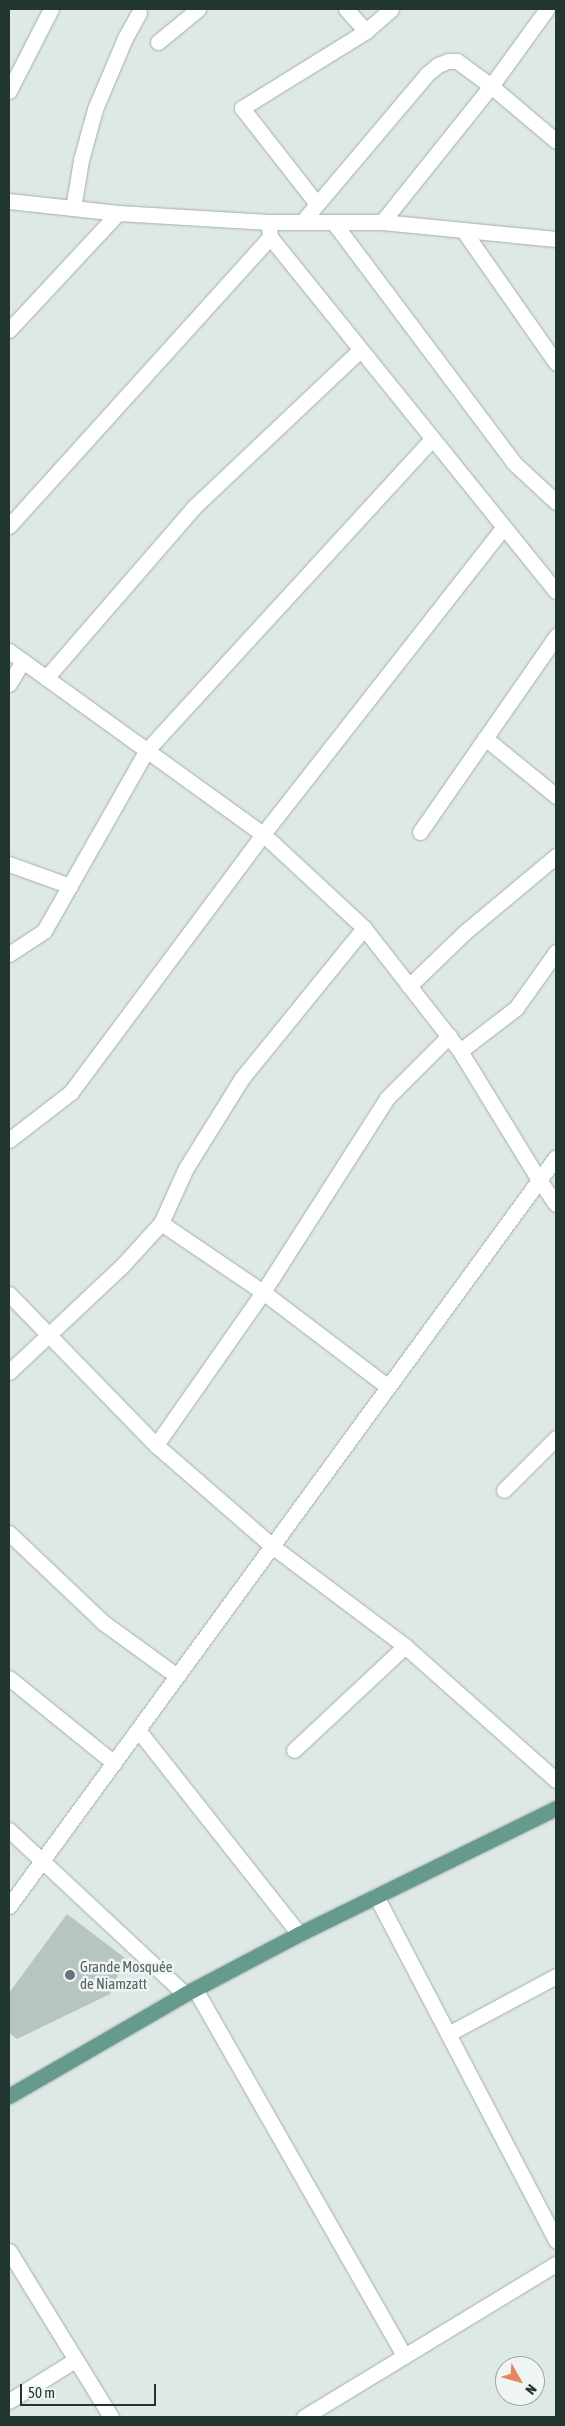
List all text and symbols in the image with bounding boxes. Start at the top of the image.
place label: Grande Mosquée de Niamzatt [80,1957,173,1992]
marker: Grande Mosquée de Niamzatt [64,1969,76,1981]
north arrow [495,2356,545,2406]
scale bar [22,2374,159,2406]
text: N [522,2381,540,2398]
text: 50 m [28,2384,55,2401]

